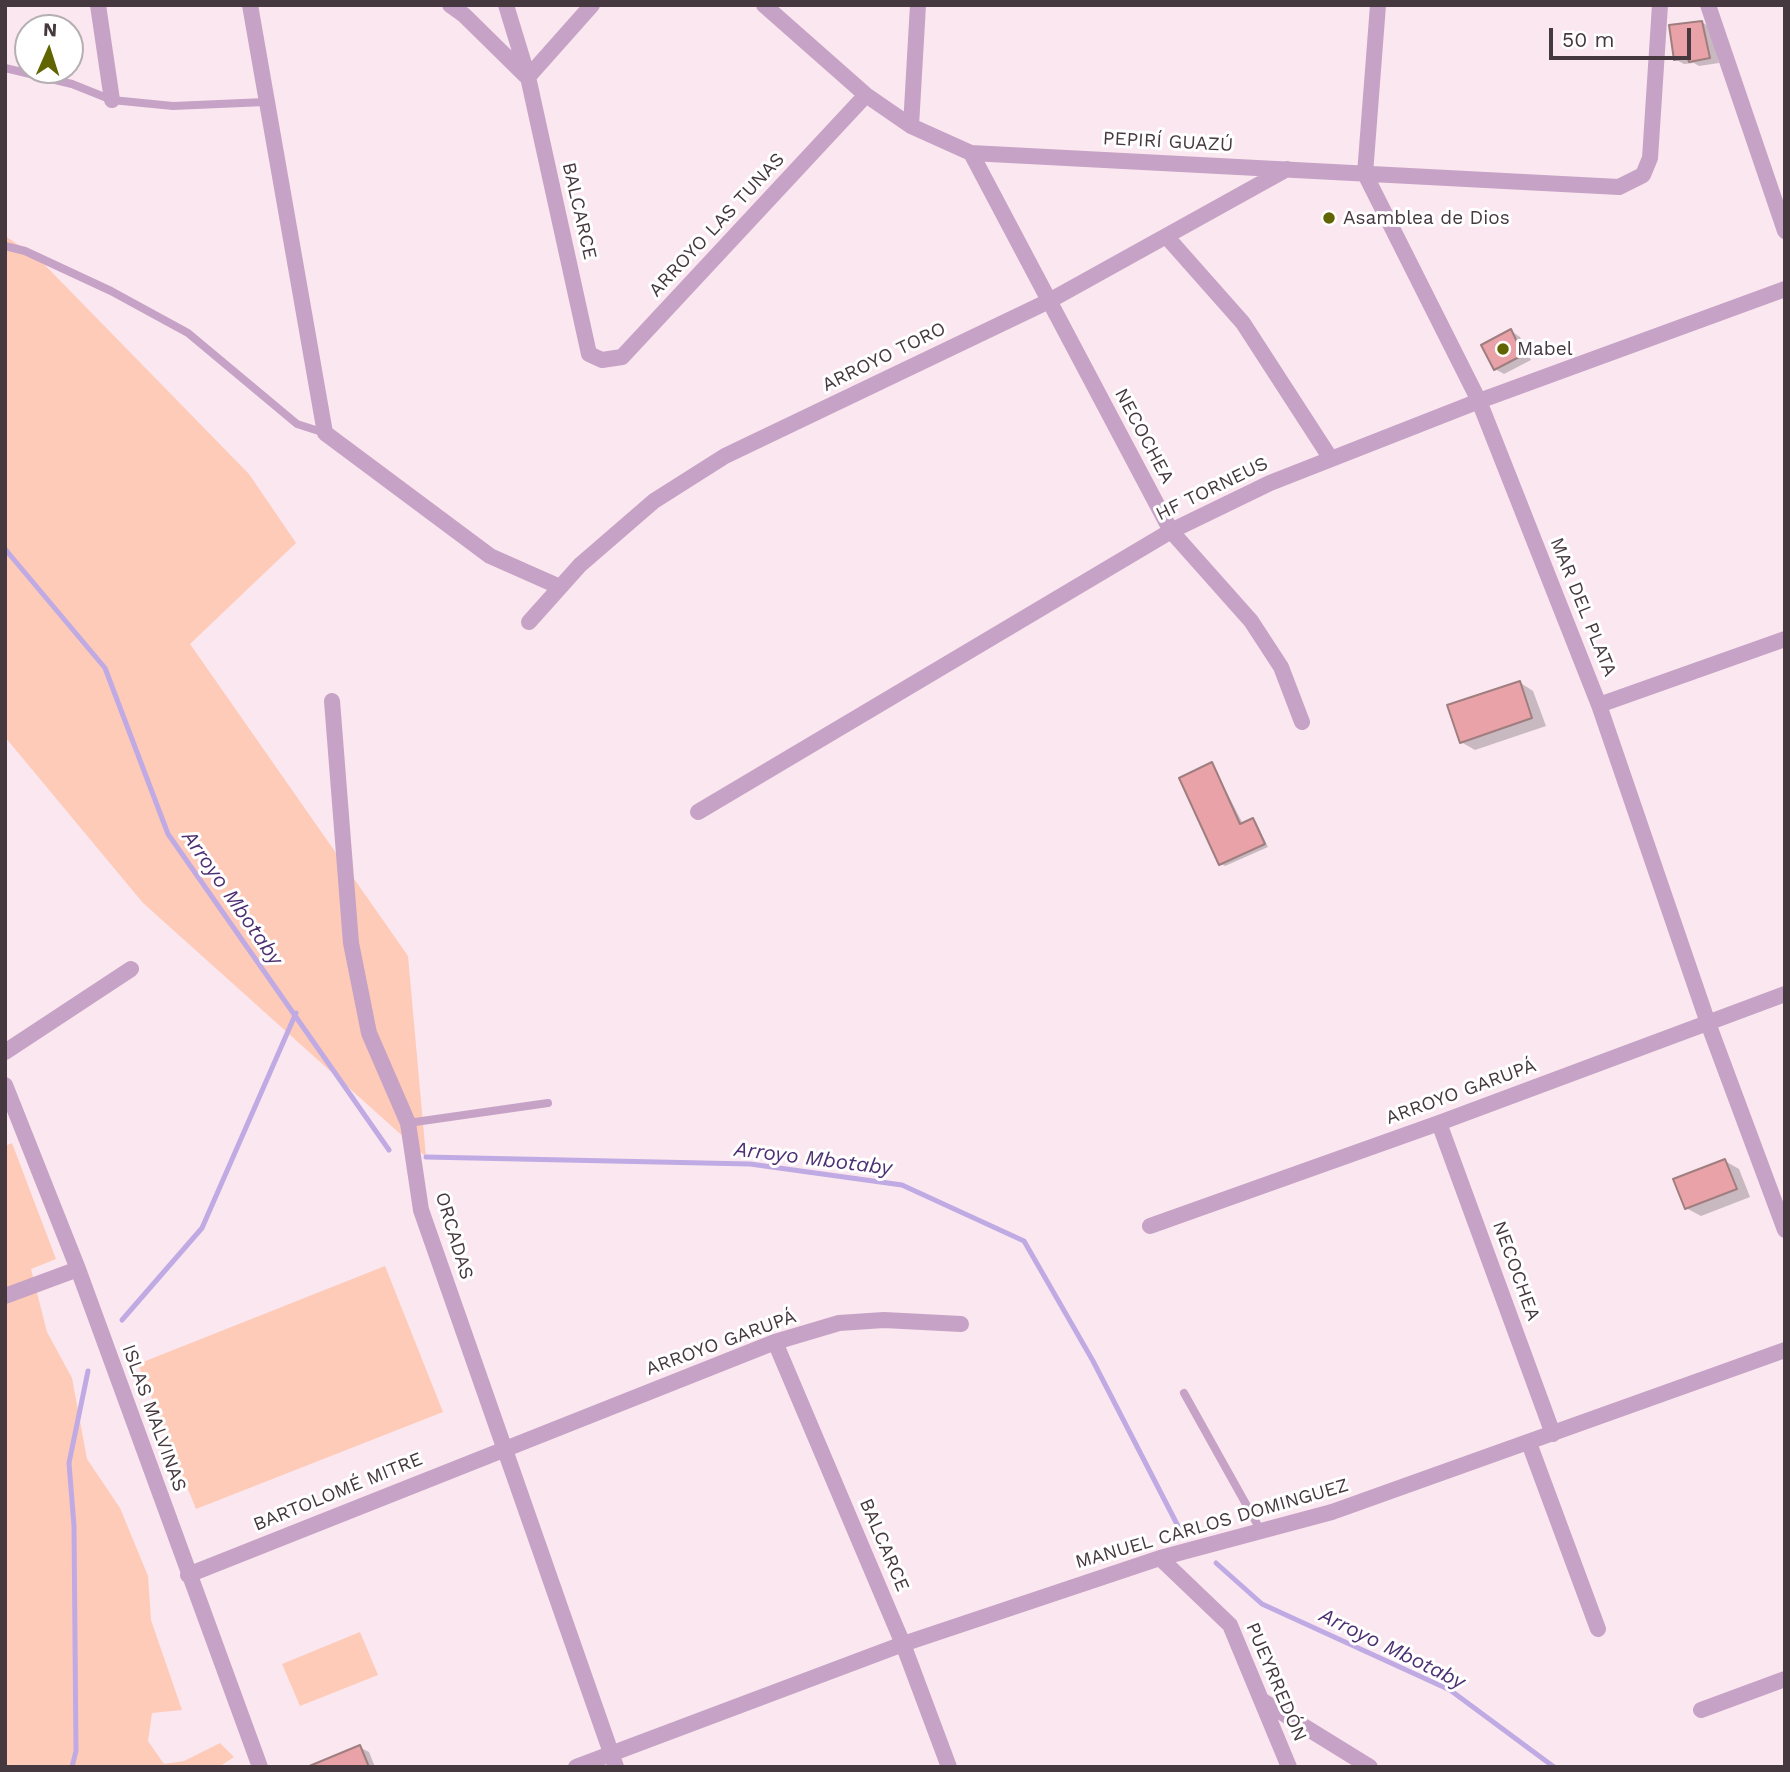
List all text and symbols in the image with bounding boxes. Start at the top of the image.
north arrow [14,14,84,84]
scale bar [1552,14,1694,58]
text: N [42,18,58,41]
text: 50 m [1562,27,1614,52]
street label: PEPIRÍ GUAZÚ [1102,127,1234,157]
street label: ARROYO LAS TUNAS [644,148,790,302]
street label: BALCARCE [557,160,601,262]
place label: Asamblea de Dios [1343,207,1510,229]
marker: Asamblea de Dios [1321,210,1337,226]
street label: ARROYO TORO [818,317,950,397]
place label: Mabel [1517,338,1573,360]
marker: Mabel [1495,341,1511,357]
street label: NECOCHEA [1109,384,1179,488]
street label: HF TORNEUS [1152,452,1272,526]
street label: MAR DEL PLATA [1545,534,1621,680]
water label: Arroyo Mbotaby [176,826,288,970]
street label: ARROYO GARUPÁ [1383,1054,1539,1130]
water label: Arroyo Mbotaby [733,1137,893,1181]
street label: ORCADAS [430,1190,478,1282]
street label: NECOCHEA [1487,1218,1545,1324]
street label: ARROYO GARUPÁ [643,1305,799,1381]
street label: ISLAS MALVINAS [117,1341,191,1495]
street label: BARTOLOMÉ MITRE [250,1448,426,1536]
street label: MANUEL CARLOS DOMINGUEZ [1073,1474,1351,1574]
street label: BALCARCE [854,1495,914,1595]
water label: Arroyo Mbotaby [1315,1603,1469,1695]
street label: PUEYRREDÓN [1241,1619,1311,1745]

